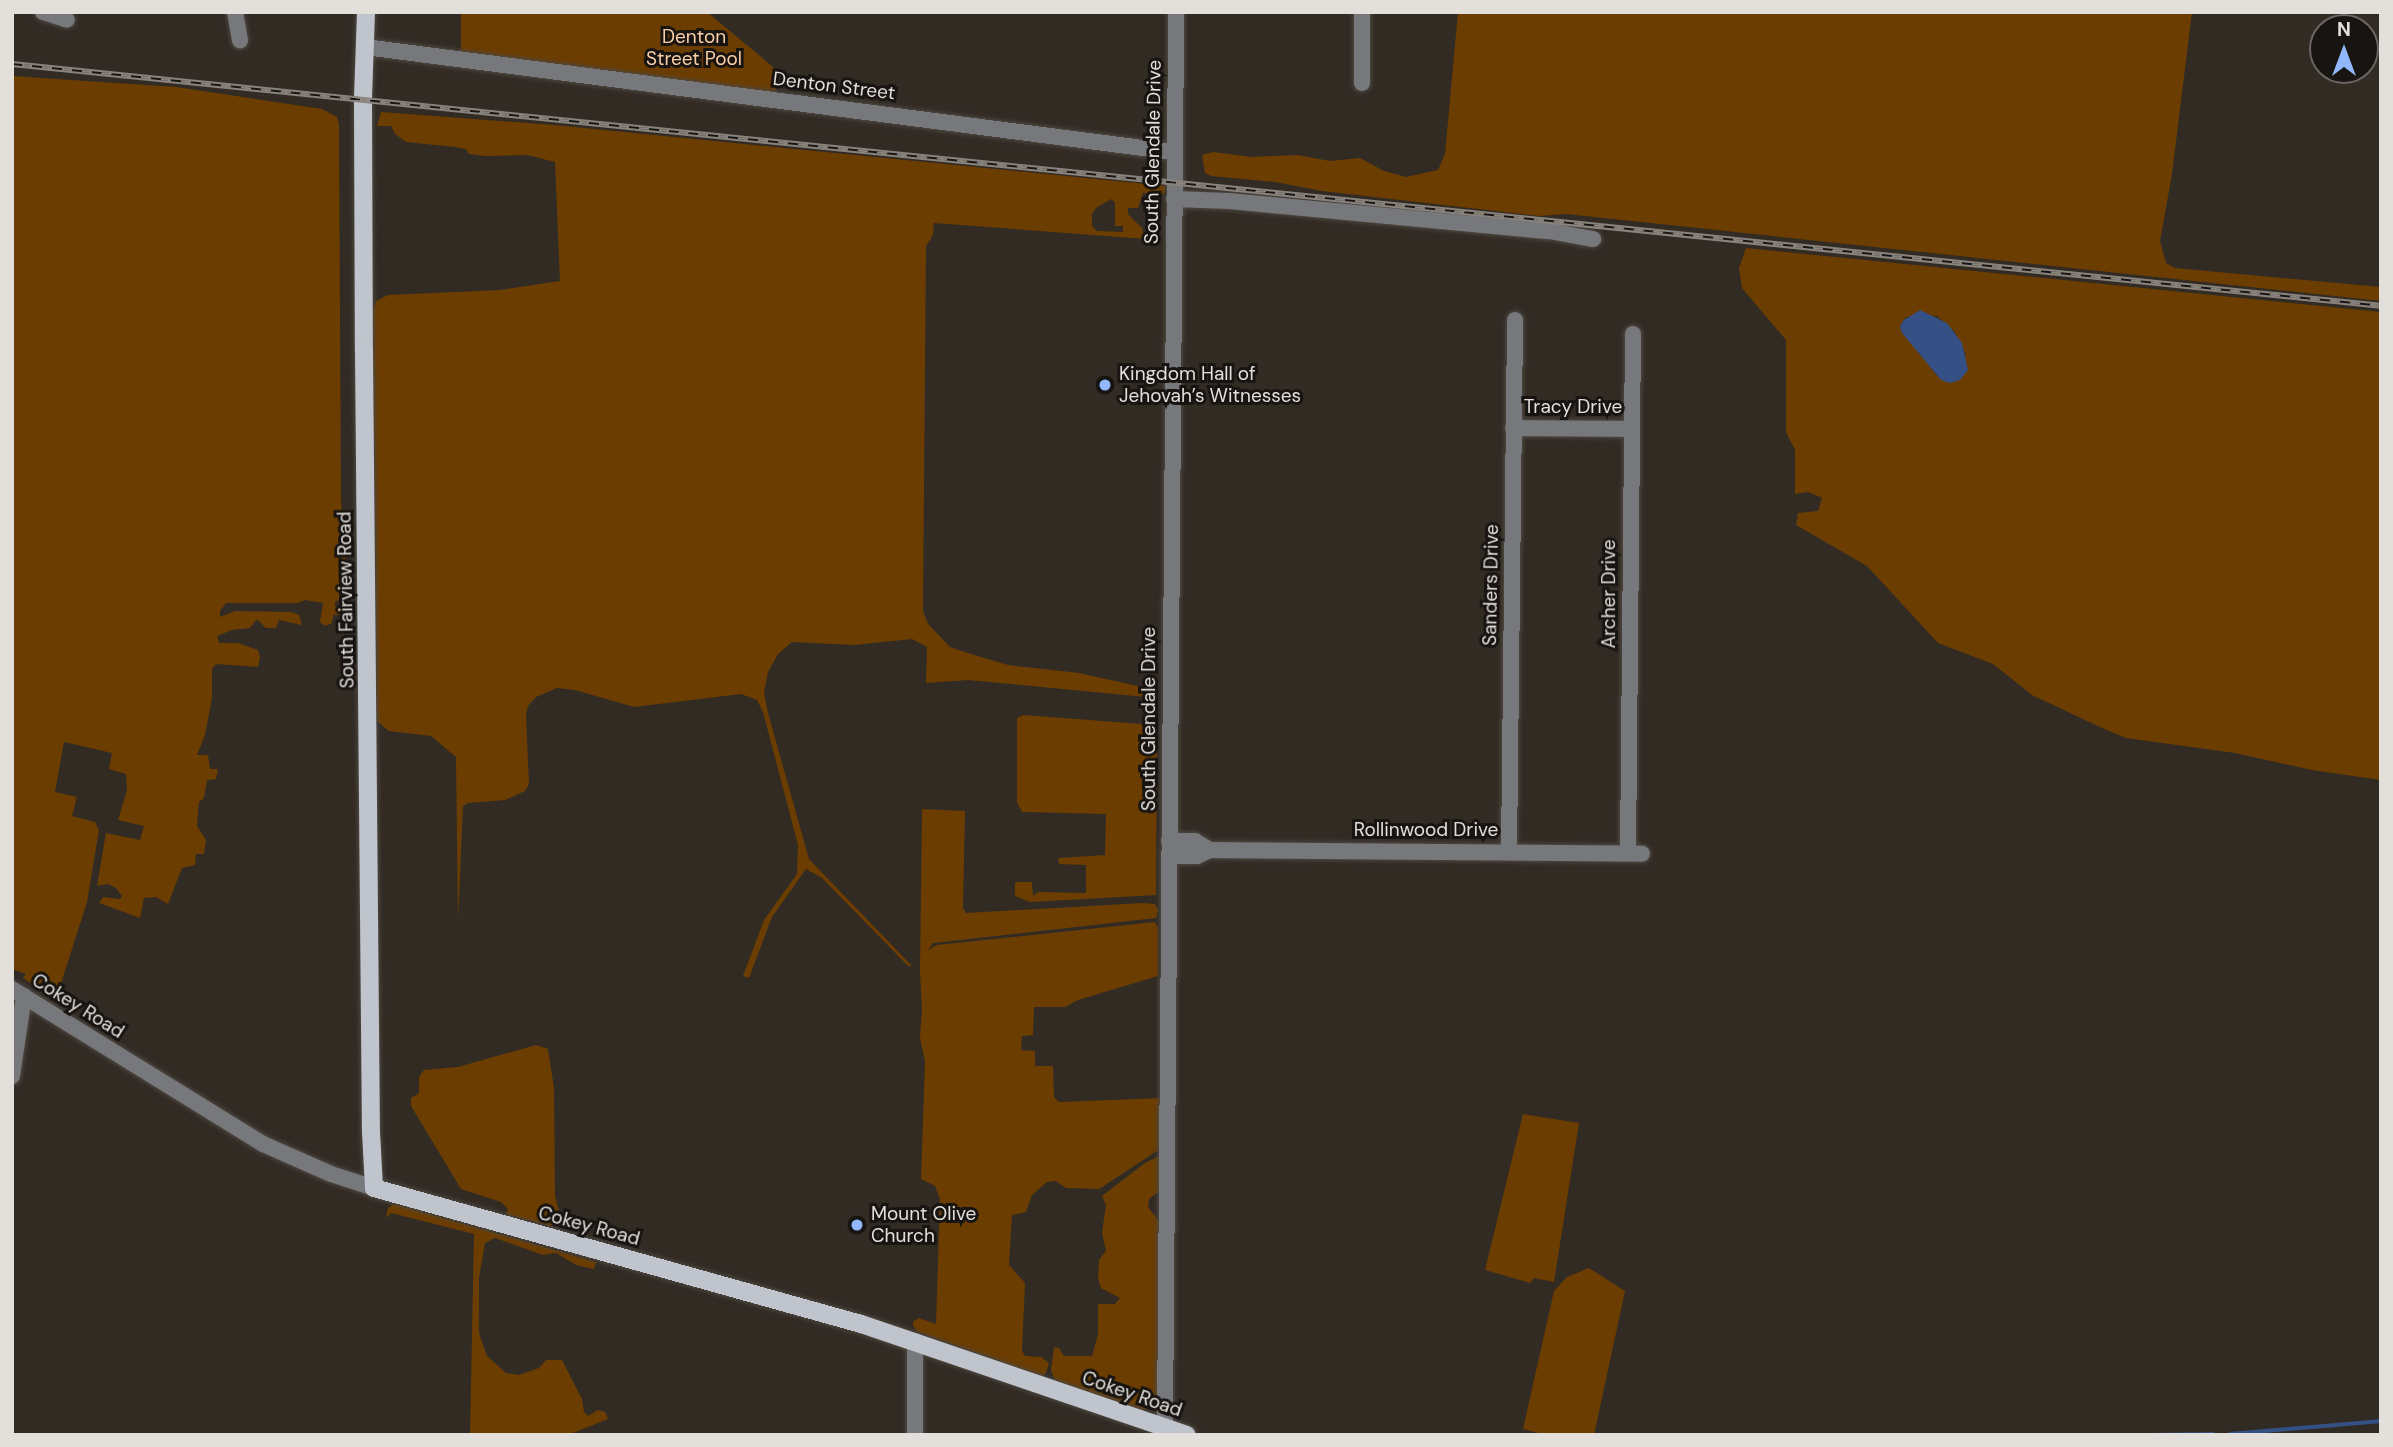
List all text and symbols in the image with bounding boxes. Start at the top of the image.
north arrow [2309,14,2379,84]
text: N [2337,17,2351,42]
park label: Denton Street Pool [646,26,742,70]
street label: South Glendale Drive [1140,60,1166,244]
street label: Denton Street [772,67,896,105]
place label: Kingdom Hall of Jehovah’s Witnesses [1119,363,1301,407]
marker: Kingdom Hall of Jehovah’s Witnesses [1097,377,1113,393]
street label: Tracy Drive [1524,396,1622,418]
street label: South Fairview Road [333,511,359,689]
street label: Sanders Drive [1479,524,1503,646]
street label: Archer Drive [1598,540,1620,648]
street label: South Glendale Drive [1138,627,1160,811]
street label: Rollinwood Drive [1354,819,1498,841]
street label: Cokey Road [28,969,128,1043]
street label: Cokey Road [536,1202,642,1250]
place label: Mount Olive Church [871,1203,976,1247]
marker: Mount Olive Church [849,1217,865,1233]
street label: Cokey Road [1079,1366,1185,1422]

